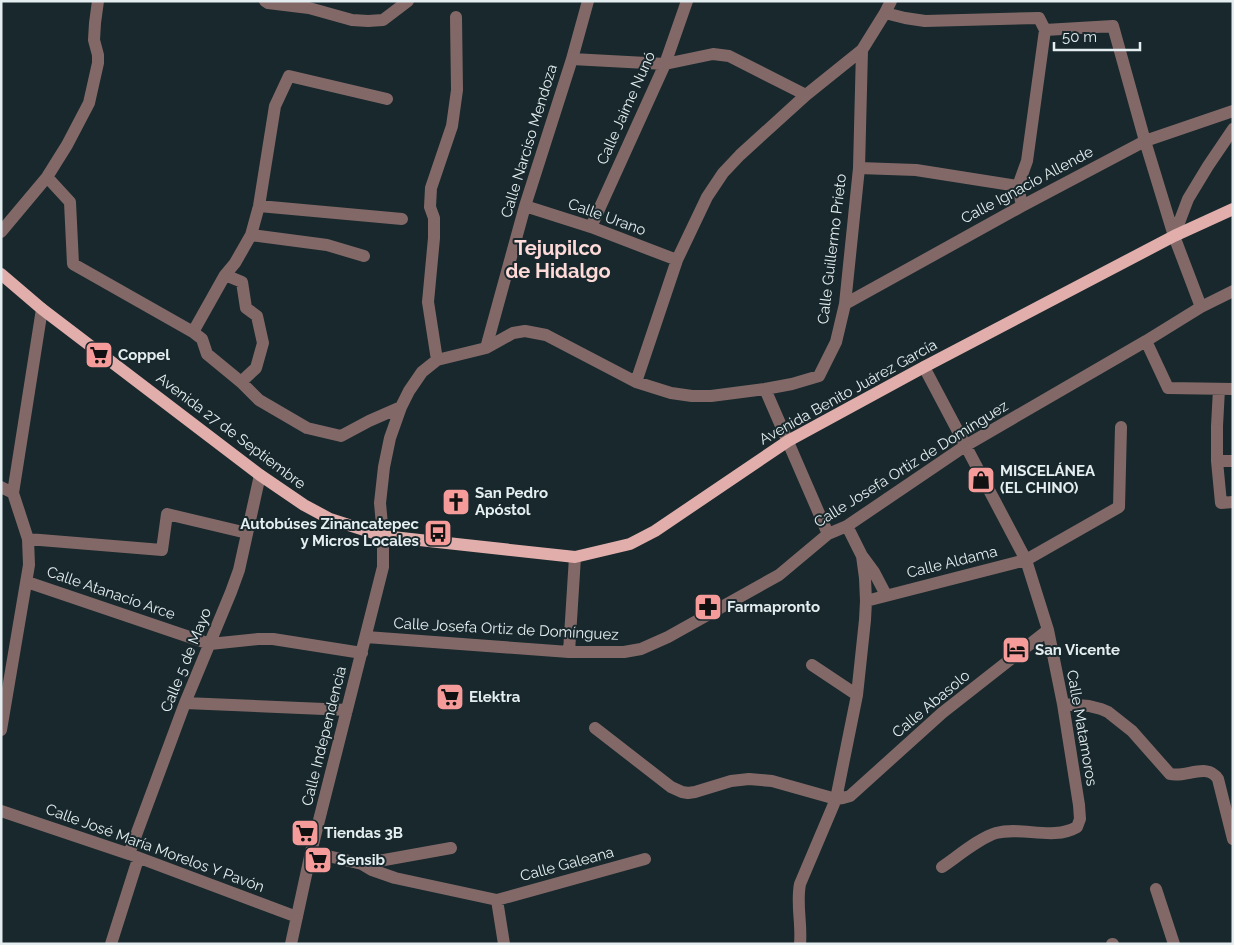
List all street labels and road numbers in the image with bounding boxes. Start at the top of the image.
street label: Calle Jaime Nunó [593,49,659,167]
street label: Calle Narciso Mendoza [497,62,561,220]
street label: Calle Ignacio Allende [958,142,1096,227]
street label: Calle Guillermo Prieto [814,173,850,325]
street label: Calle Urano [566,195,648,239]
street label: Avenida Benito Juárez García [756,336,940,448]
street label: Avenida 27 de Septiembre [153,369,309,493]
street label: Calle Josefa Ortiz de Domínguez [811,397,1011,531]
street label: Calle Aldama [905,542,999,582]
street label: Calle Atanacio Arce [44,563,178,623]
street label: Calle 5 de Mayo [157,605,215,715]
street label: Calle Josefa Ortiz de Domínguez [393,614,619,644]
street label: Calle Independencia [298,664,350,808]
street label: Calle Abasolo [889,666,973,742]
street label: Calle Matamoros [1063,669,1101,787]
street label: Calle José María Morelos Y Pavón [43,800,267,896]
street label: Calle Galeana [518,843,616,885]

